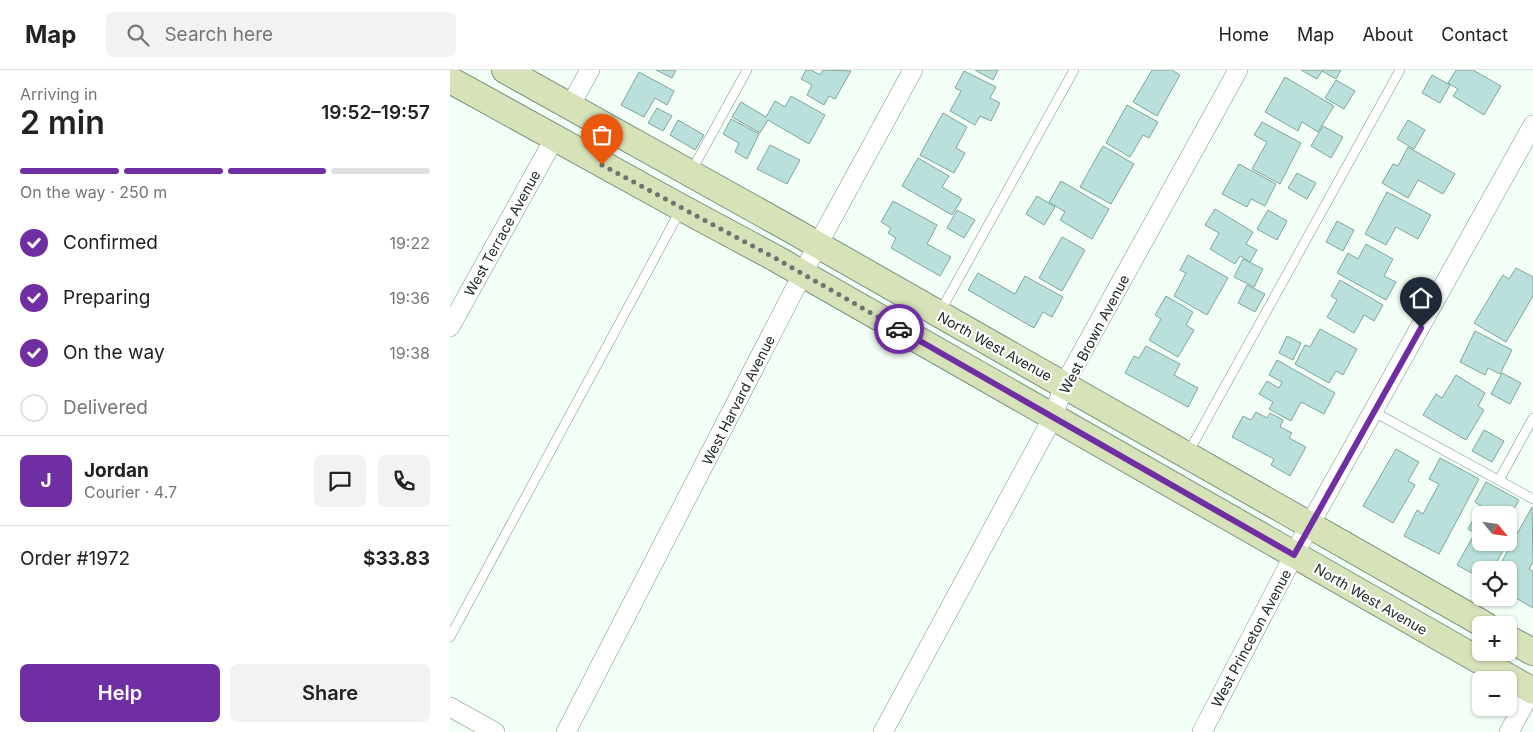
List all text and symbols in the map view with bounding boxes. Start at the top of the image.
search box [106,12,456,57]
text: Map [25,20,76,49]
icon: search [124,21,152,49]
text: Search here [164,23,273,46]
text: Home [1219,24,1269,45]
text: Map [1297,24,1334,45]
text: About [1362,24,1413,45]
text: Contact [1441,24,1508,45]
text: Arriving in [20,84,97,104]
text: 19:52–19:57 [321,101,430,124]
text: 2 min [20,103,105,142]
pin [581,114,623,165]
icon: bag [588,121,616,149]
street label: West Terrace Avenue [460,167,544,299]
text: On the way · 250 m [20,182,167,202]
icon: check [20,229,48,257]
text: Confirmed [63,231,158,254]
text: 19:22 [389,233,430,253]
street label: West Brown Avenue [1055,272,1133,396]
pin [1400,277,1442,328]
icon: check [20,284,48,312]
icon: home [1407,284,1435,312]
text: Preparing [63,286,150,309]
text: 19:36 [389,288,430,308]
courier [874,304,924,354]
street label: North West Avenue [935,308,1055,384]
icon: car [885,315,913,343]
street label: West Harvard Avenue [698,332,778,468]
icon: check [20,339,48,367]
text: On the way [63,341,165,364]
text: 19:38 [389,343,430,363]
text: Delivered [63,396,148,419]
button: chat [314,455,366,507]
button: phone [378,455,430,507]
text: Jordan [84,459,149,482]
text: J [40,469,52,492]
text: Courier · 4.7 [84,482,177,502]
north arrow [1472,506,1518,551]
map controls [1472,506,1517,716]
text: Order #1972 [20,547,130,570]
text: $33.83 [363,547,430,570]
street label: North West Avenue [1312,560,1430,638]
button: locate [1472,561,1517,606]
street label: West Princeton Avenue [1207,566,1295,710]
button: + [1472,616,1517,661]
button: Help [20,664,220,722]
button: Share [230,664,430,722]
button: − [1472,671,1517,716]

